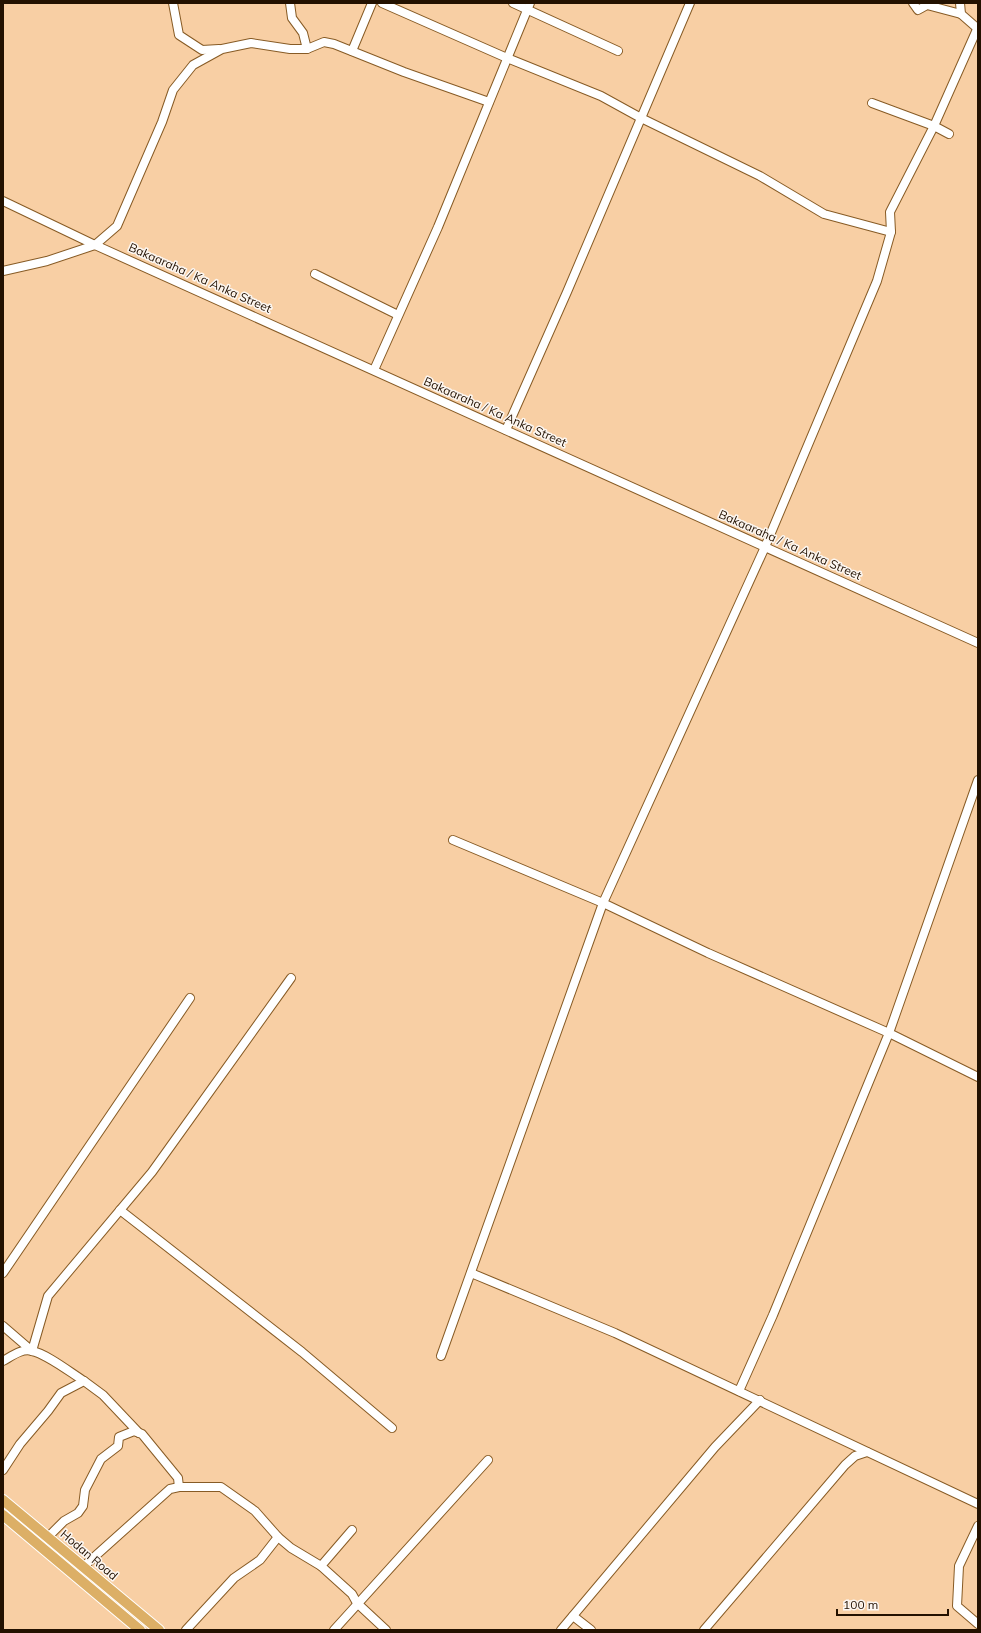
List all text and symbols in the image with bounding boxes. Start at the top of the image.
street label: Bakaaraha / Ka Anka Street [126,239,274,316]
street label: Bakaaraha / Ka Anka Street [421,373,569,450]
street label: Bakaaraha / Ka Anka Street [716,506,864,583]
street label: Hodan Road [58,1526,121,1583]
scale bar [837,1591,948,1617]
text: 100 m [843,1597,878,1612]

